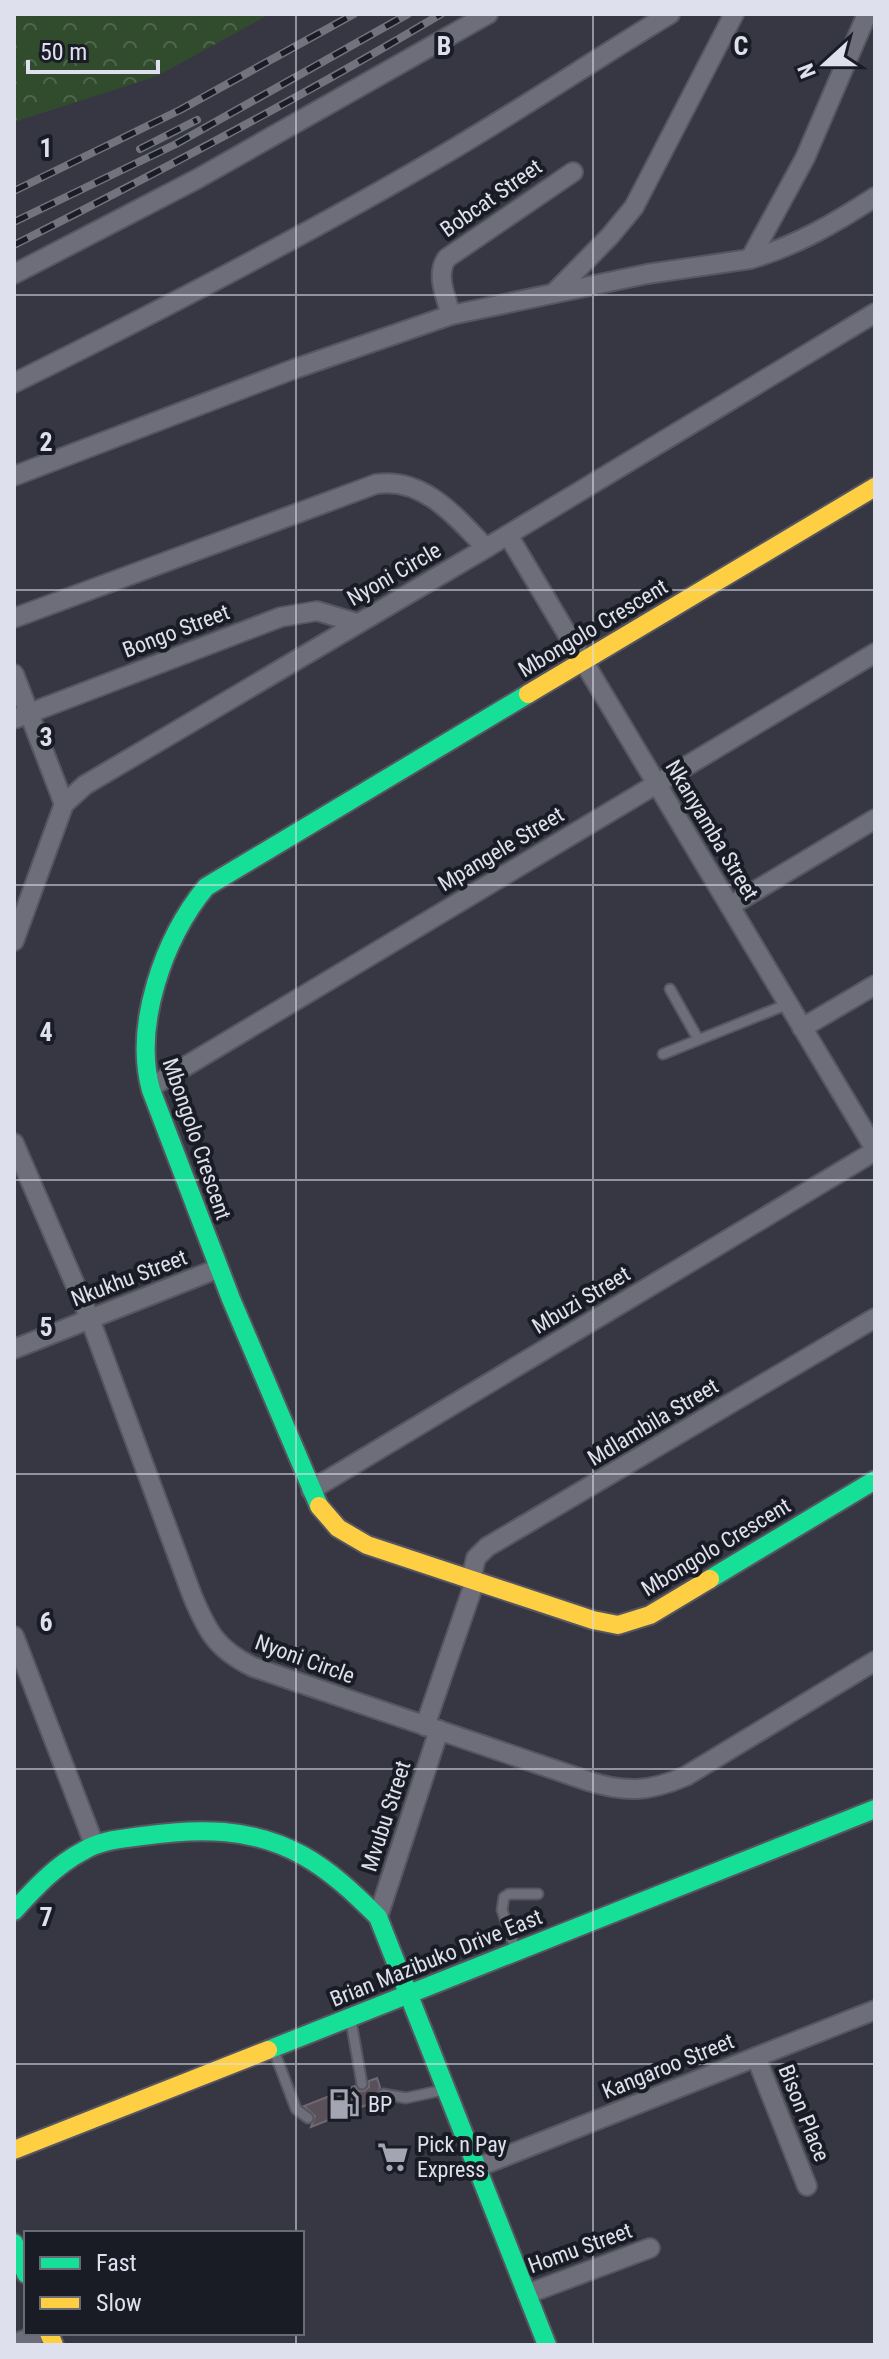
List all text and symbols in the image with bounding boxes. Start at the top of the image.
scale bar [28,24,158,74]
north arrow [785,24,865,104]
text: B [437,31,451,61]
text: C [734,31,749,61]
text: 50 m [40,38,87,66]
text: N [793,60,821,82]
text: 1 [39,133,53,163]
street label: Bobcat Street [436,154,546,242]
text: 2 [39,427,53,457]
street label: Nyoni Circle [343,537,445,611]
street label: Mbongolo Crescent [514,574,672,682]
street label: Bongo Street [119,599,233,663]
text: 3 [39,722,53,752]
street label: Nkanyamba Street [660,755,764,905]
street label: Mpangele Street [434,802,568,896]
text: 4 [39,1017,53,1047]
street label: Mbongolo Crescent [158,1055,236,1223]
street label: Nkukhu Street [68,1244,190,1312]
street label: Mbuzi Street [528,1261,634,1339]
text: 5 [39,1312,53,1342]
street label: Mdlambila Street [583,1373,723,1471]
street label: Mbongolo Crescent [637,1493,795,1601]
text: 6 [39,1607,53,1637]
street label: Nyoni Circle [252,1629,358,1689]
street label: Mvubu Street [356,1758,416,1874]
text: 7 [39,1902,53,1932]
street label: Brian Mazibuko Drive East [326,1904,546,2012]
street label: Kangaroo Street [599,2028,737,2104]
street label: Bison Place [773,2061,835,2165]
fuel station icon: BP [327,2087,361,2121]
place label: BP [368,2092,392,2117]
place label: Pick n Pay Express [417,2132,507,2182]
supermarket icon: Pick n Pay Express [376,2140,410,2174]
street label: Homu Street [525,2218,635,2278]
legend [24,2231,304,2335]
text: Fast [96,2249,137,2277]
text: Slow [96,2289,142,2317]

